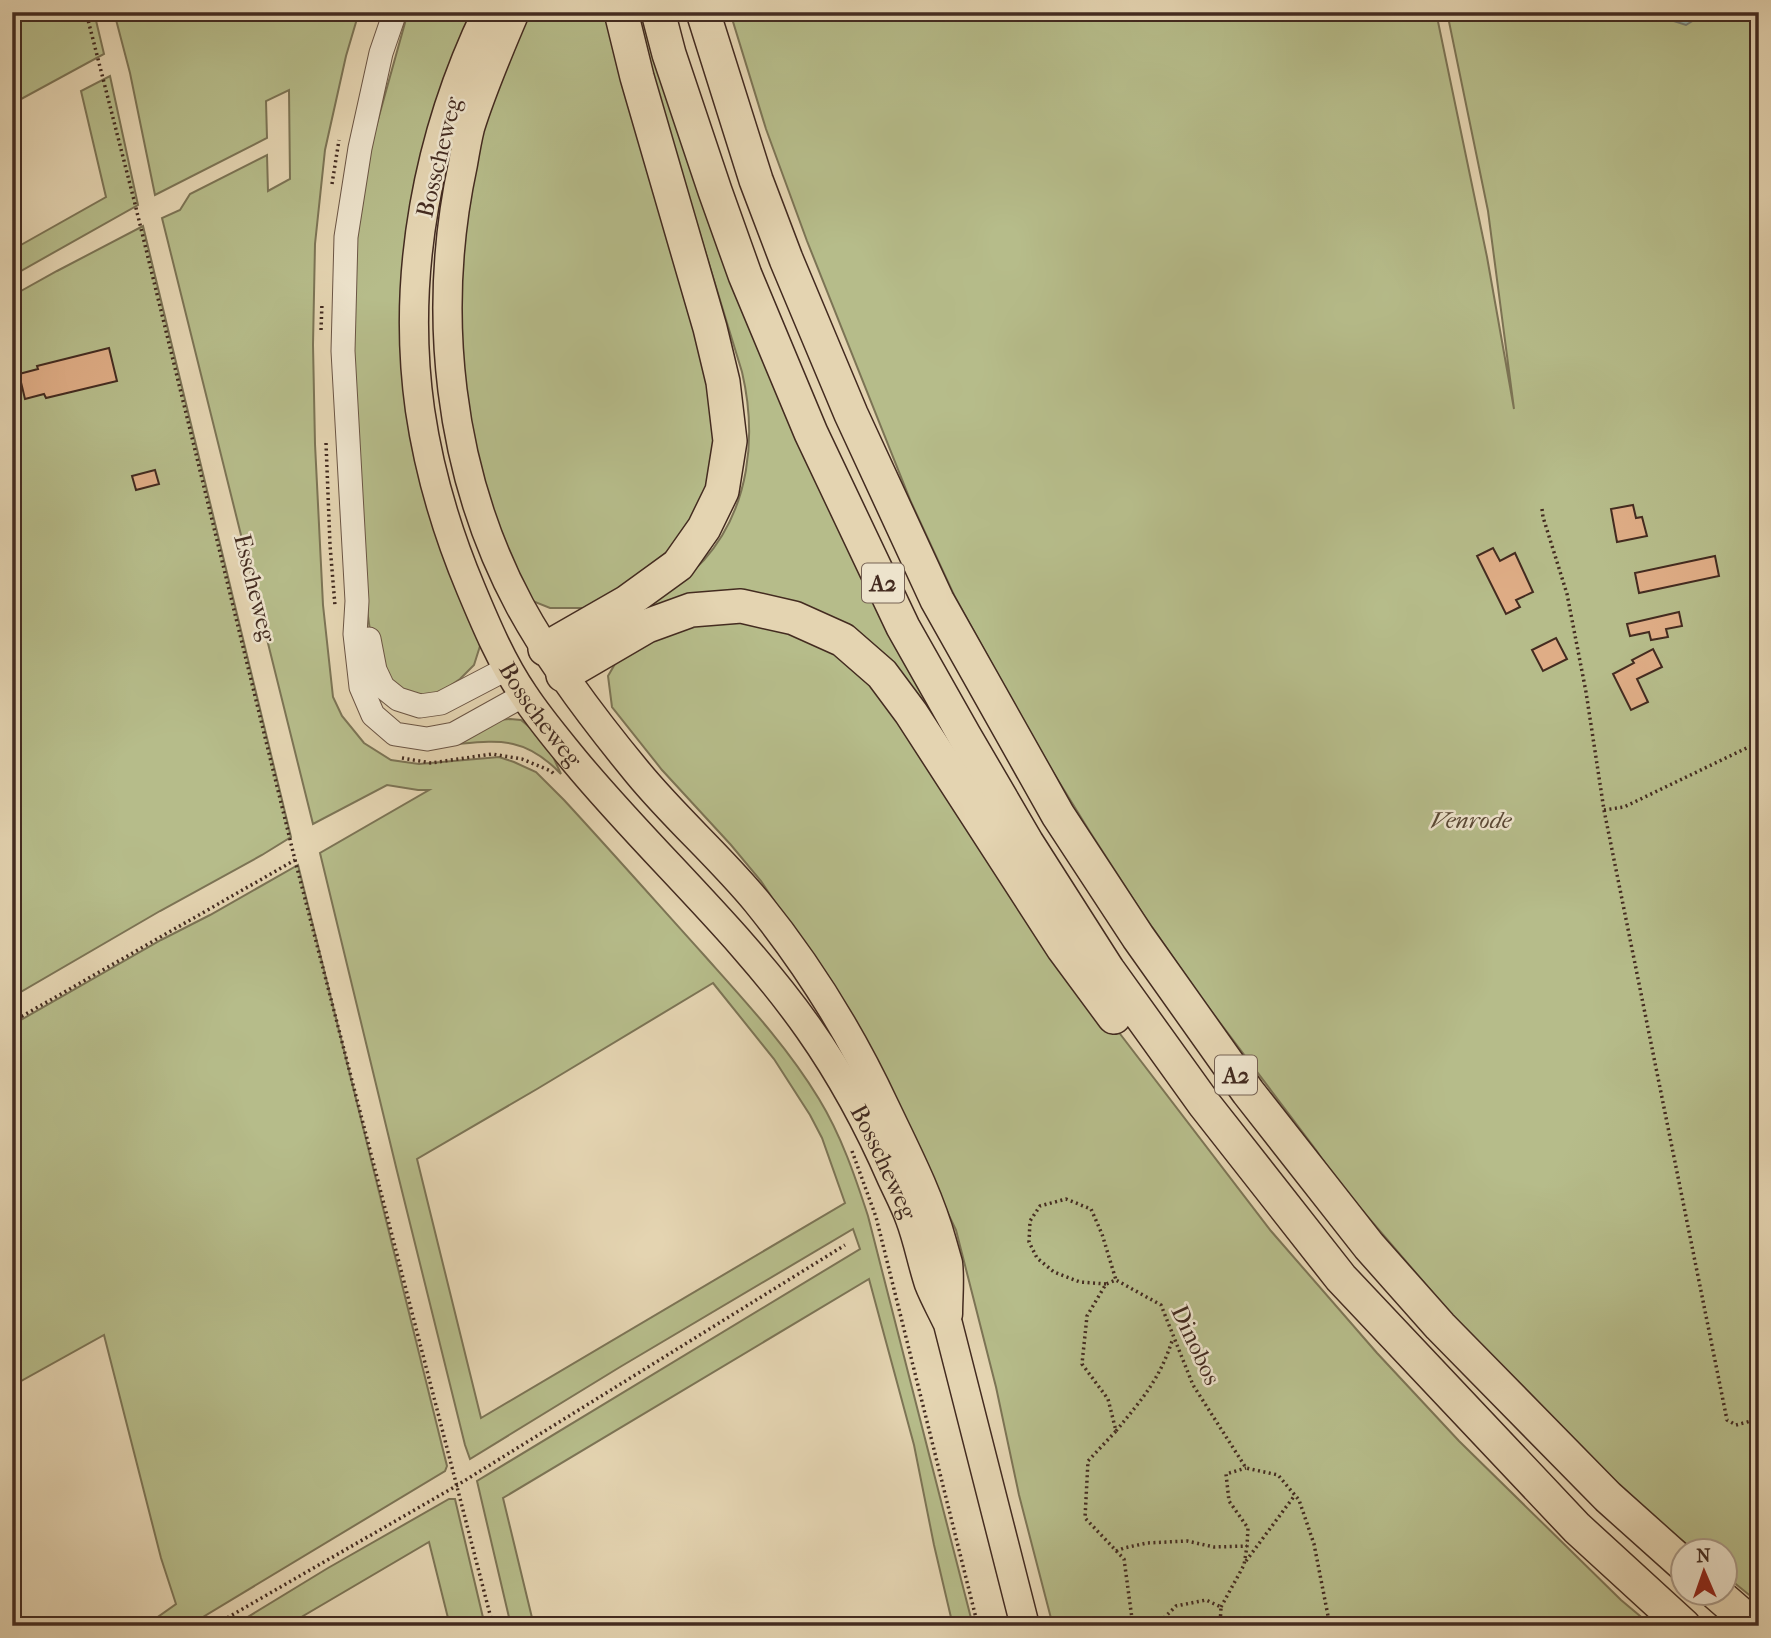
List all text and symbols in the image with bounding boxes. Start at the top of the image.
street label: Bosscheweg [411,93,468,220]
street label: Esscheweg [228,531,282,646]
road number: A2 [862,564,904,603]
street label: Bosscheweg [493,657,589,773]
park label: Venrode [1430,806,1513,834]
road number: A2 [1215,1056,1257,1094]
street label: Bosscheweg [845,1100,923,1224]
street label: Dinobos [1165,1301,1227,1390]
north arrow [1670,1536,1740,1606]
text: N [1696,1545,1712,1567]

